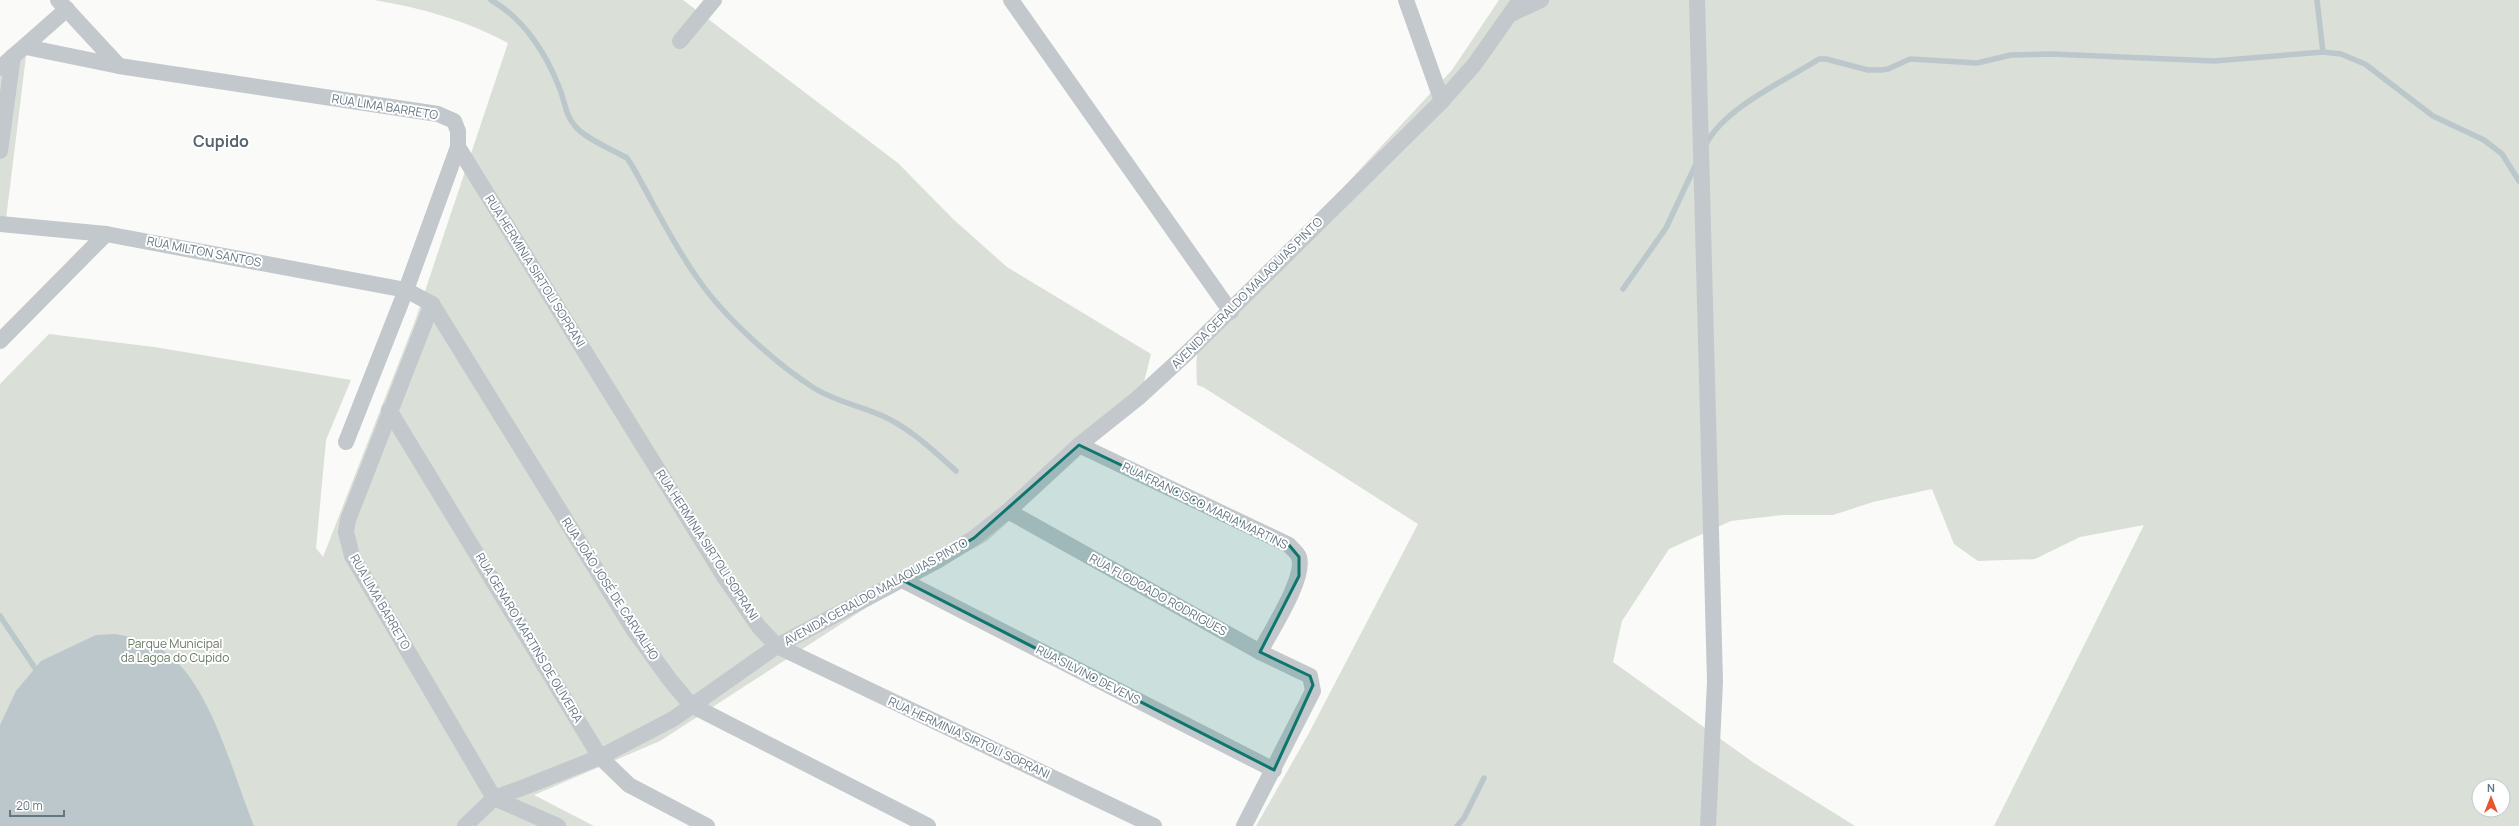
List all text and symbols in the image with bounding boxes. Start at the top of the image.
street label: RUA LIMA BARRETO [331,90,440,123]
district label: Cupido [193,130,249,152]
street label: RUA HERMINIA SIRTOLI SOPRANI [481,191,589,350]
street label: AVENIDA GERALDO MALAQUIAS PINTO [1167,213,1326,372]
street label: RUA MILTON SANTOS [145,232,263,271]
street label: RUA FRANCISCO MARIA MARTINS [1120,458,1291,553]
street label: RUA HERMINIA SIRTOLI SOPRANI [652,466,763,623]
street label: RUA JOÃO JOSÉ DE CARVALHO [558,514,663,664]
street label: AVENIDA GERALDO MALAQUIAS PINTO [781,534,971,649]
street label: RUA GENARO MARTINS DE OLIVEIRA [472,550,587,726]
street label: RUA FLODOADO RODRIGUES [1086,550,1230,640]
street label: RUA LIMA BARRETO [346,551,415,653]
park label: Parque Municipal da Lagoa do Cupido [121,635,229,666]
street label: RUA SILVINO DEVENS [1033,641,1143,708]
street label: RUA HERMINIA SIRTOLI SOPRANI [886,693,1053,783]
north arrow [2471,778,2511,818]
text: N [2487,780,2495,795]
scale bar [10,792,64,818]
text: 20 m [16,797,43,814]

